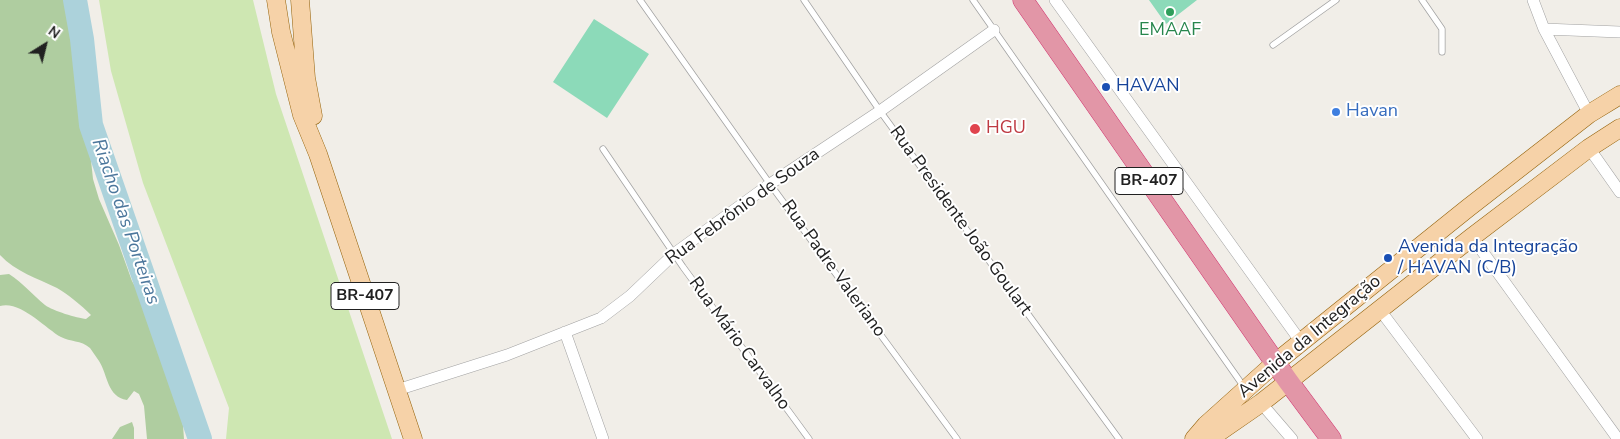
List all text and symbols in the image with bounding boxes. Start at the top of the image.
marker: EMAAF [1164,6,1176,18]
north arrow [20,20,70,70]
place label: EMAAF [1139,20,1201,42]
text: N [44,22,64,43]
place label: HAVAN [1116,76,1180,98]
marker: HAVAN [1100,81,1112,93]
place label: Havan [1346,101,1398,123]
marker: Havan [1330,106,1342,118]
place label: HGU [986,118,1026,140]
street label: Rua Presidente João Goulart [884,122,1036,320]
marker: HGU [968,122,982,136]
water label: Riacho das Porteiras [86,136,164,308]
street label: Rua Febrônio de Souza [662,144,824,270]
road number: BR-407 [1115,168,1183,195]
street label: Rua Padre Valeriano [776,196,890,342]
place label: Avenida da Integração / HAVAN (C/B) [1398,237,1578,280]
marker: Avenida da Integração / HAVAN (C/B) [1382,252,1394,264]
street label: Avenida da Integração [1234,271,1386,403]
street label: Rua Mário Carvalho [684,273,794,415]
road number: BR-407 [331,282,399,310]

